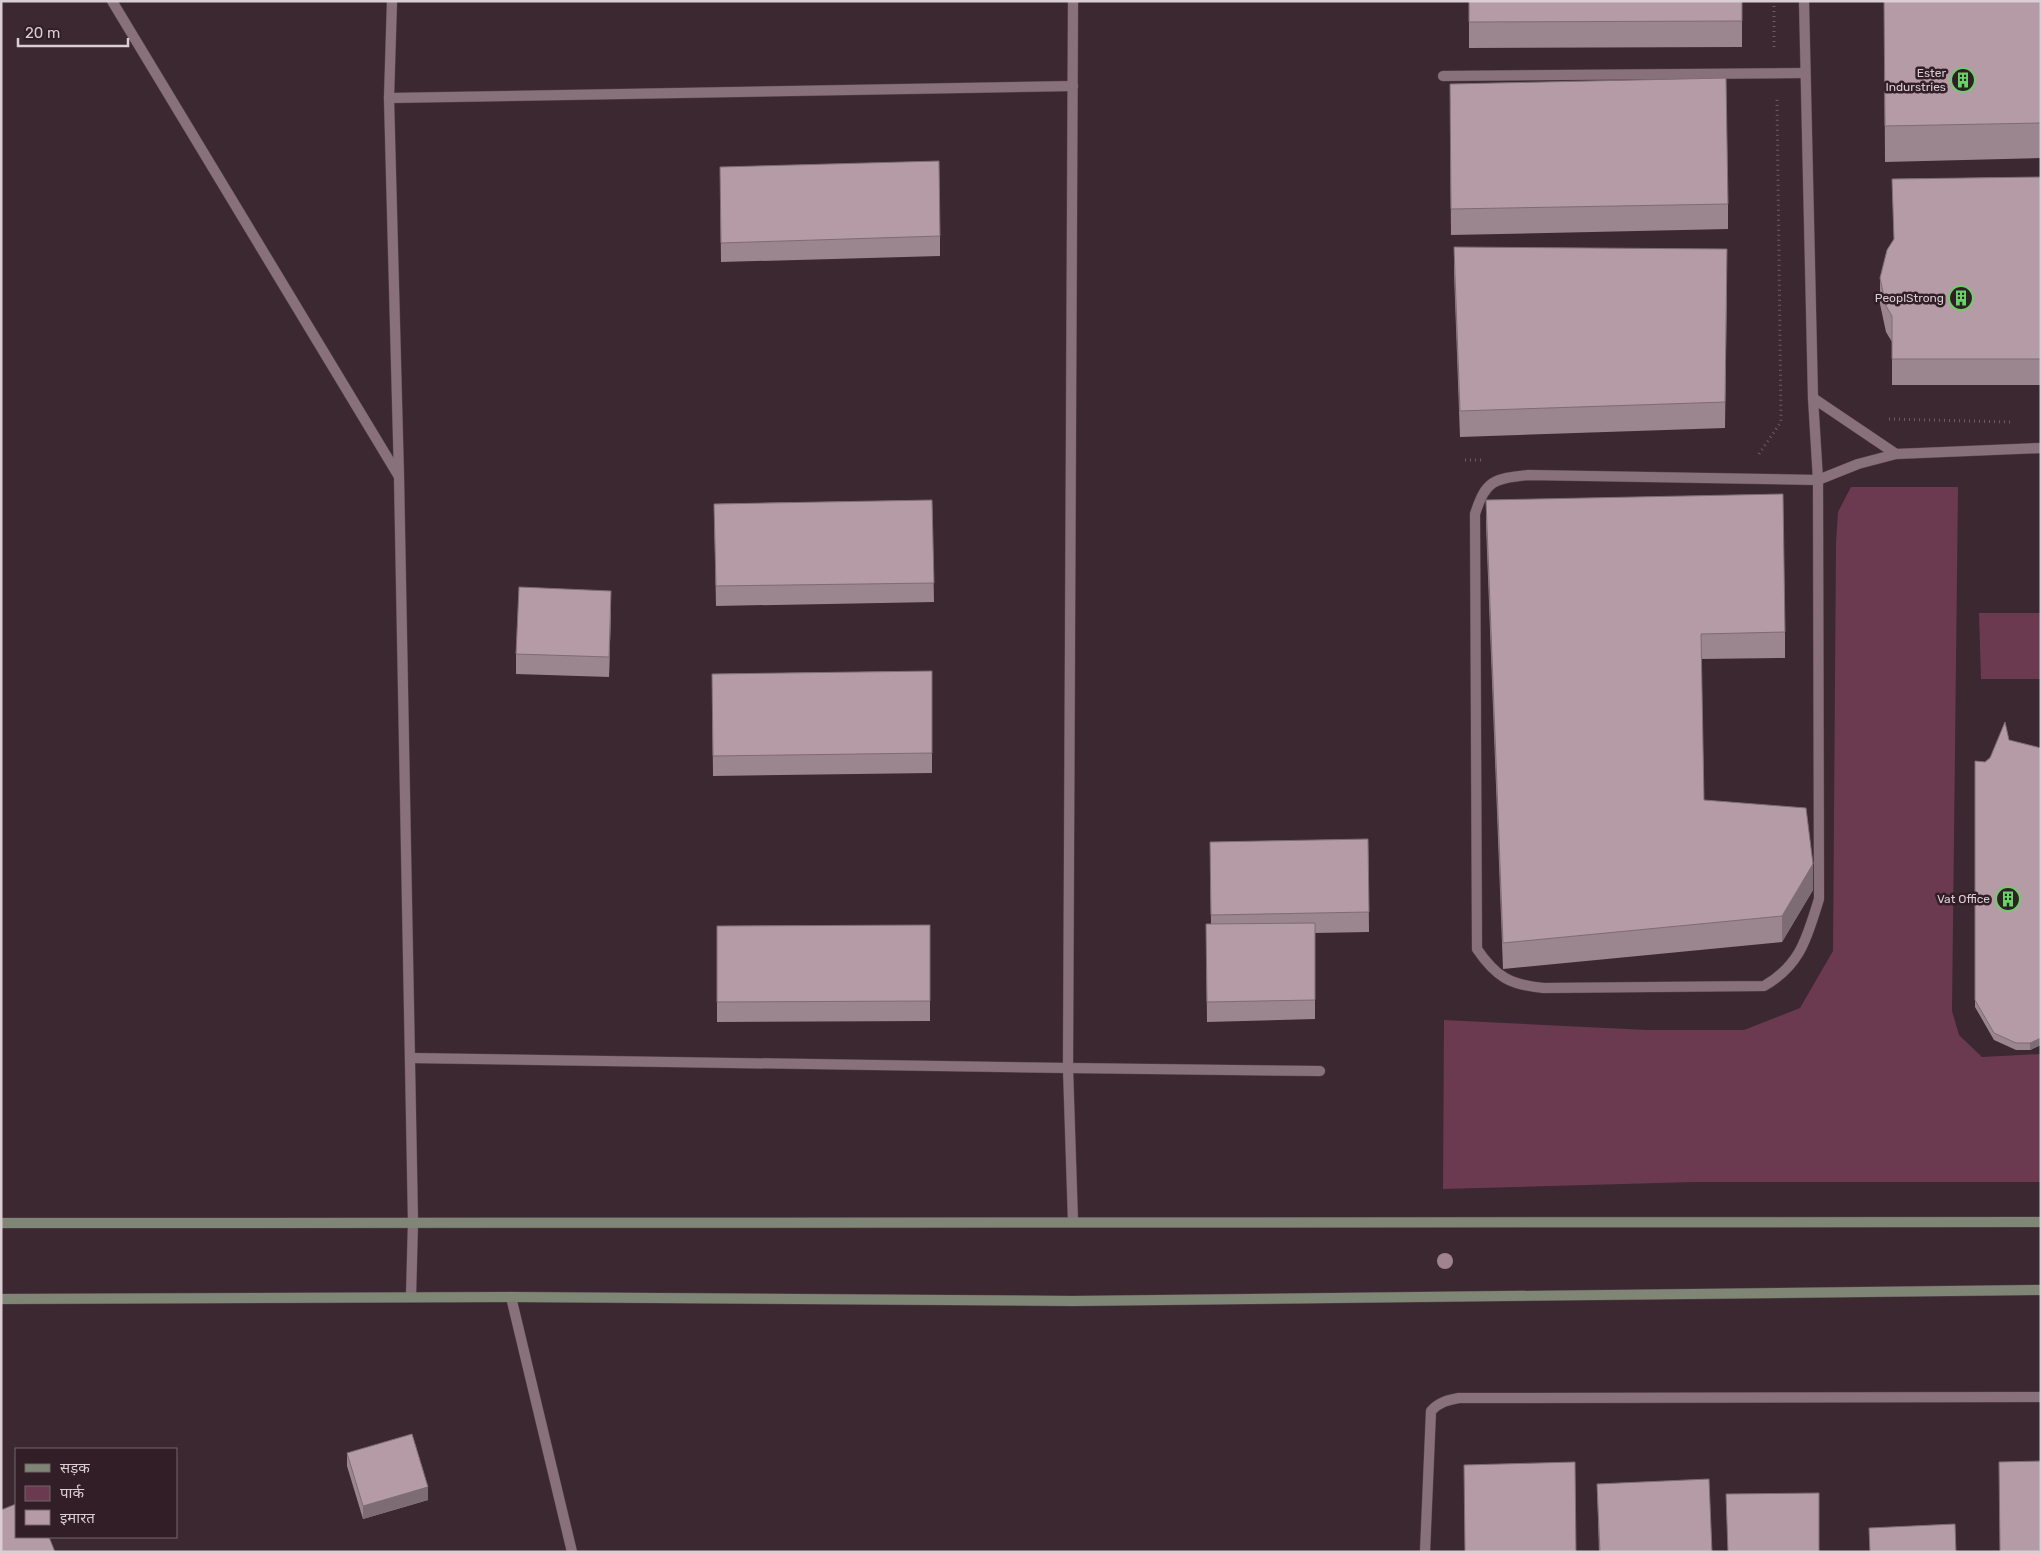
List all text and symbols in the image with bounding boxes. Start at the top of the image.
scale bar [18,15,128,47]
text: 20 m [25,24,60,42]
place label: Ester Indurstries [1885,66,1946,94]
building icon: Ester Indurstries [1950,67,1976,93]
building icon: PeoplStrong [1948,285,1974,311]
place label: PeoplStrong [1875,291,1944,305]
building icon: Vat Office [1995,886,2021,912]
place label: Vat Office [1937,892,1990,906]
legend [15,1448,178,1538]
text: सड़क [60,1459,90,1477]
text: पार्क [60,1484,84,1502]
text: इमारत [60,1509,95,1527]

